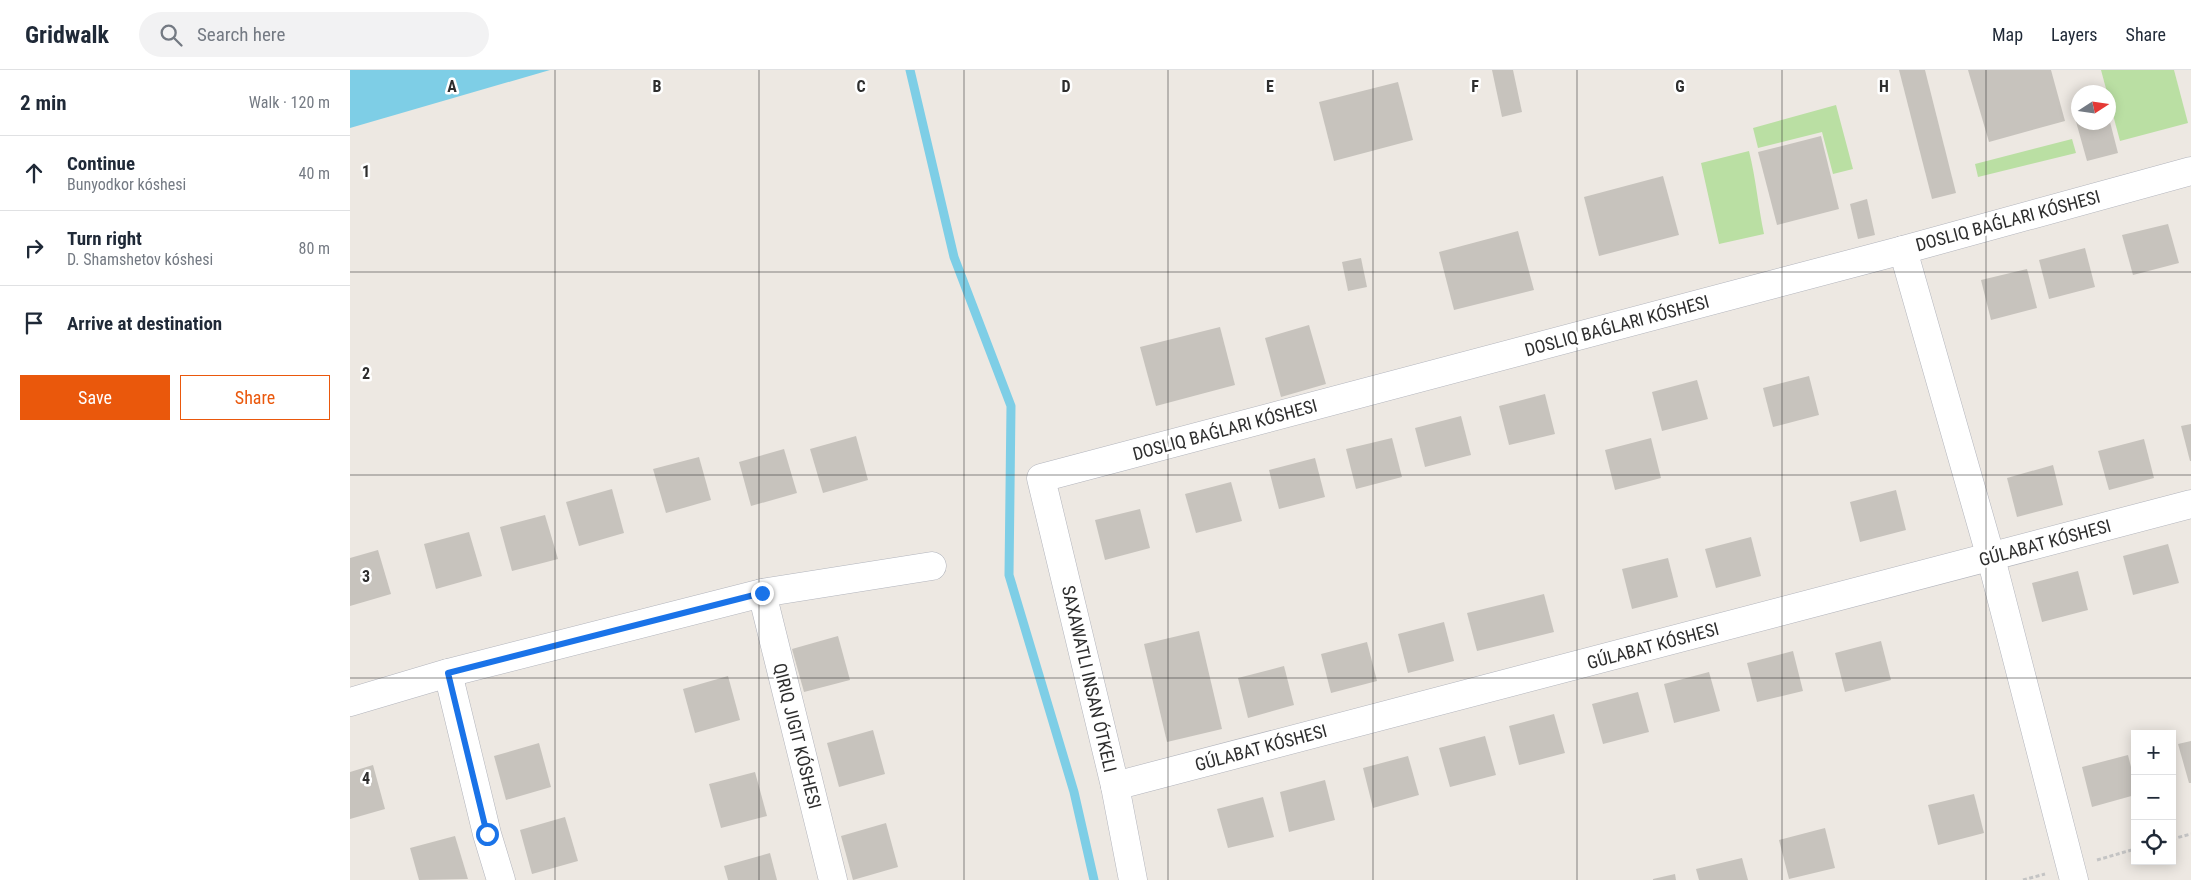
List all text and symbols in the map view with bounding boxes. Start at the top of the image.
search box [139,12,489,57]
text: Gridwalk [25,21,109,49]
icon: search [157,21,185,49]
text: Search here [197,23,285,46]
text: Map [1992,24,2023,45]
text: Layers [2051,24,2098,45]
text: Share [2126,24,2166,45]
text: A [447,77,457,96]
text: B [653,77,662,96]
text: C [856,77,866,96]
text: D [1061,77,1071,96]
text: E [1266,77,1274,96]
text: F [1471,77,1479,96]
text: G [1675,77,1685,96]
text: H [1879,77,1889,96]
north arrow [2071,85,2116,130]
text: 2 min [20,91,67,115]
text: Walk · 120 m [249,93,330,112]
text: Continue [67,152,135,175]
icon: ahead [20,159,48,187]
text: 1 [362,162,370,181]
text: 40 m [298,164,330,183]
text: Bunyodkor kóshesi [67,175,186,194]
street label: DOSLIQ BAǴLARI KÓSHESI [1913,186,2102,255]
text: Turn right [67,227,142,250]
icon: right [20,234,48,262]
text: 80 m [298,239,330,258]
text: D. Shamshetov kóshesi [67,250,213,269]
street label: DOSLIQ BAǴLARI KÓSHESI [1522,291,1711,360]
icon: arrive [20,309,48,337]
text: Arrive at destination [67,312,222,335]
text: 2 [362,364,370,383]
button: Save [20,375,170,420]
button: Share [180,375,330,420]
street label: DOSLIQ BAǴLARI KÓSHESI [1130,395,1319,464]
street label: GÚLABAT KÓSHESI [1977,515,2113,570]
text: 3 [362,567,370,586]
route end [751,582,774,605]
street label: SAXAWATLI INSAN ÓTKELI [1058,583,1121,774]
street label: GÚLABAT KÓSHESI [1585,618,1721,673]
street label: QIRIQ JIGIT KÓSHESI [769,661,826,811]
street label: GÚLABAT KÓSHESI [1193,720,1329,775]
map controls [2131,730,2176,865]
button: + [2131,730,2176,775]
text: 4 [362,769,370,788]
button: − [2131,775,2176,820]
button: locate [2131,820,2176,865]
route start [476,823,499,846]

